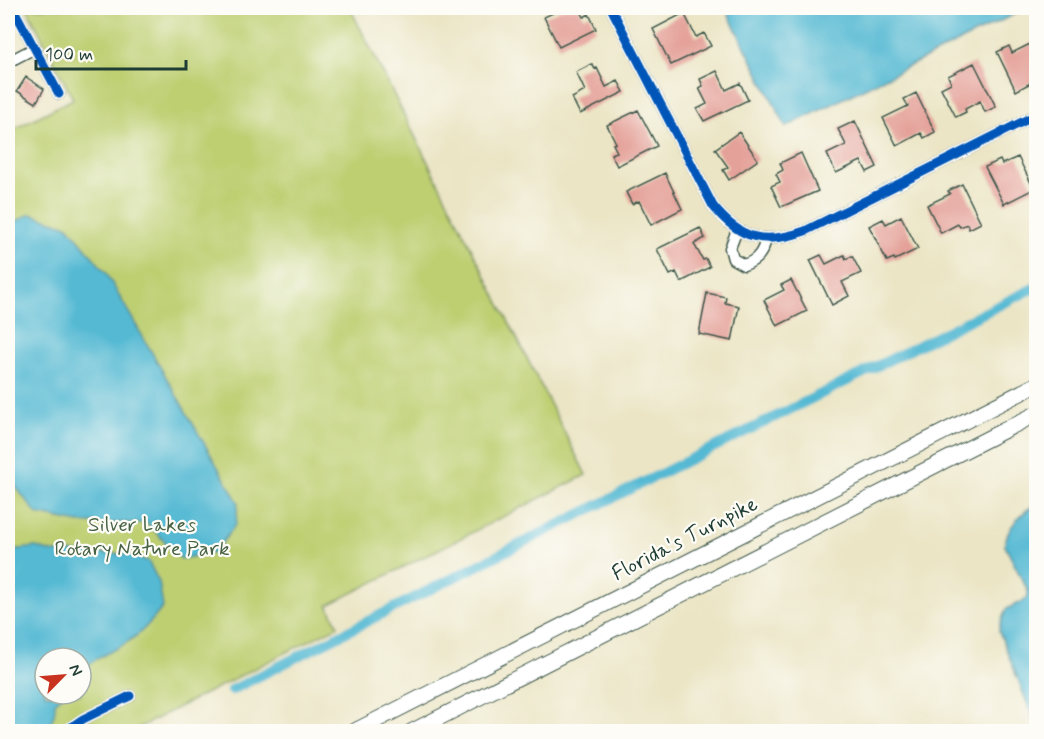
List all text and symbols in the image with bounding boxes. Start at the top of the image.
scale bar [36,33,186,71]
text: 100 m [45,43,93,67]
street label: Florida's Turnpike [607,490,763,588]
park label: Silver Lakes Rotary Nature Park [54,511,230,563]
north arrow [33,646,93,706]
text: N [63,661,87,680]

